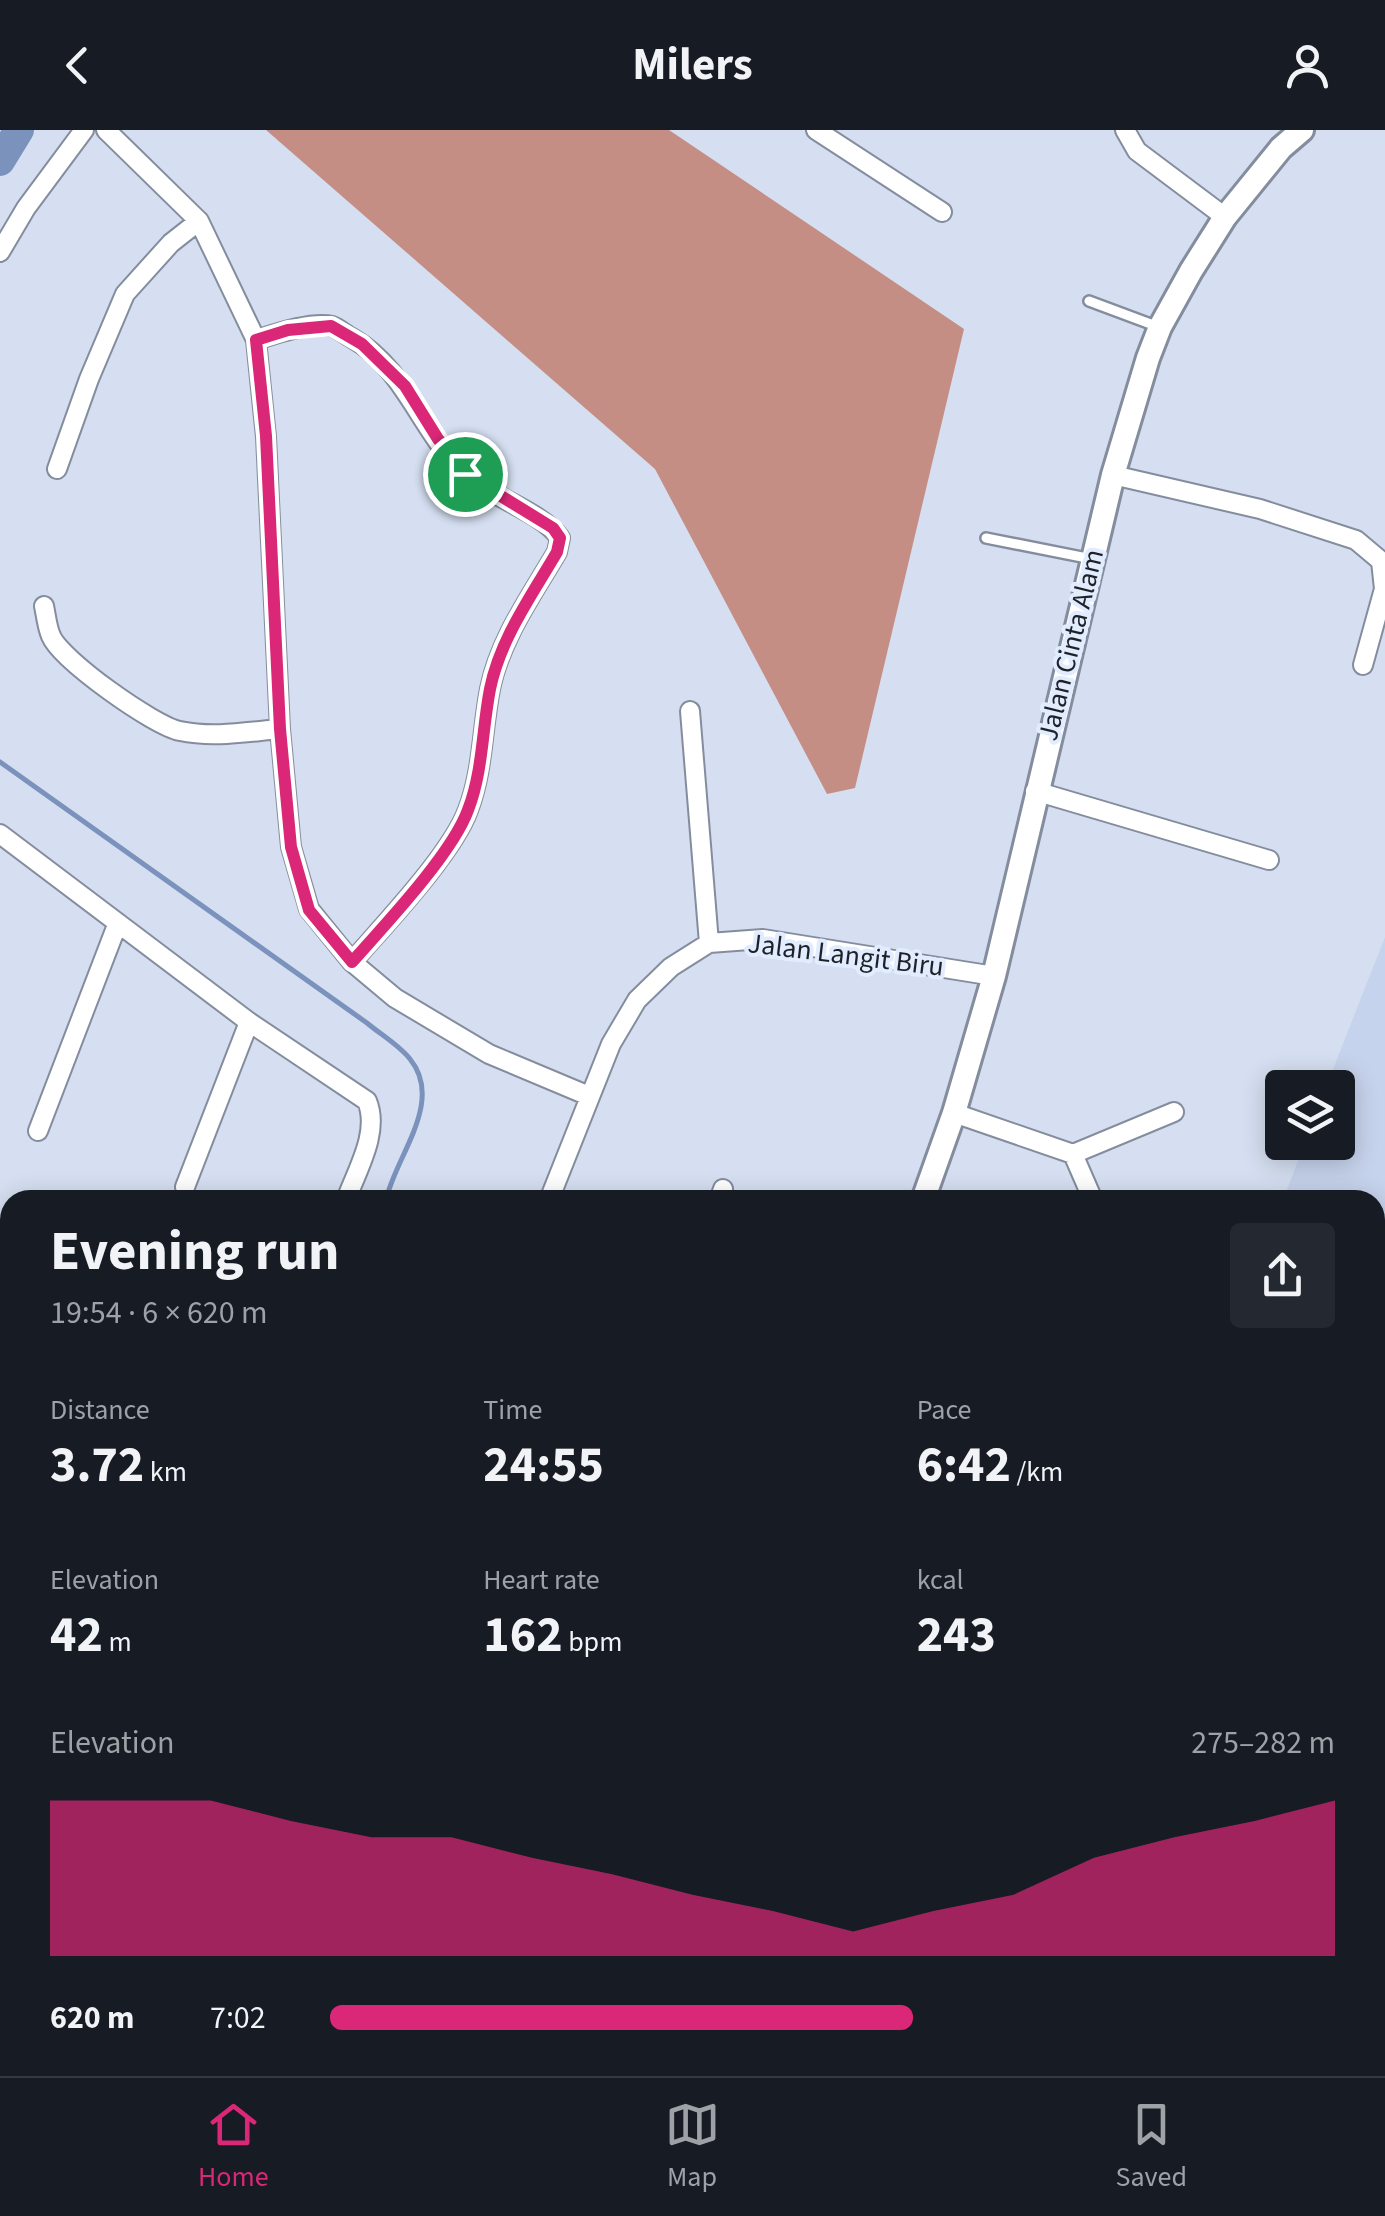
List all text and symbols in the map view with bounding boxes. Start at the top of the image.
text: Milers [632,33,753,97]
icon: back [50,38,105,93]
icon: person [1280,38,1335,93]
pin [423,432,508,517]
icon: arrive [438,447,493,502]
street label: Jalan Cinta Alam [1028,545,1114,745]
street label: Jalan Langit Biru [746,923,946,987]
map controls [1265,1070,1355,1160]
button: layers [1265,1070,1355,1160]
text: Evening run [50,1213,339,1291]
button: share [1230,1223,1335,1328]
text: 19:54 · 6 × 620 m [50,1290,268,1336]
text: Distance [50,1390,150,1430]
text: Time [483,1390,542,1430]
text: Pace [917,1390,972,1430]
text: 3.72 [50,1430,144,1501]
text: 24:55 [483,1430,604,1501]
text: 6:42 [917,1430,1011,1501]
text: km [144,1452,187,1492]
text: /km [1011,1452,1063,1492]
text: Elevation [50,1560,159,1600]
text: Heart rate [483,1560,600,1600]
text: kcal [917,1560,964,1600]
text: 42 [50,1600,103,1671]
text: 162 [483,1600,563,1671]
text: 243 [917,1600,996,1671]
text: m [103,1622,132,1662]
text: bpm [563,1622,622,1662]
text: Elevation [50,1720,175,1766]
text: 275–282 m [1191,1720,1335,1766]
text: 620 m [50,1995,135,2041]
text: 7:02 [210,1995,266,2041]
tab: Home [198,2097,269,2197]
tab: Map [665,2097,720,2197]
tab: Saved [1116,2097,1187,2197]

